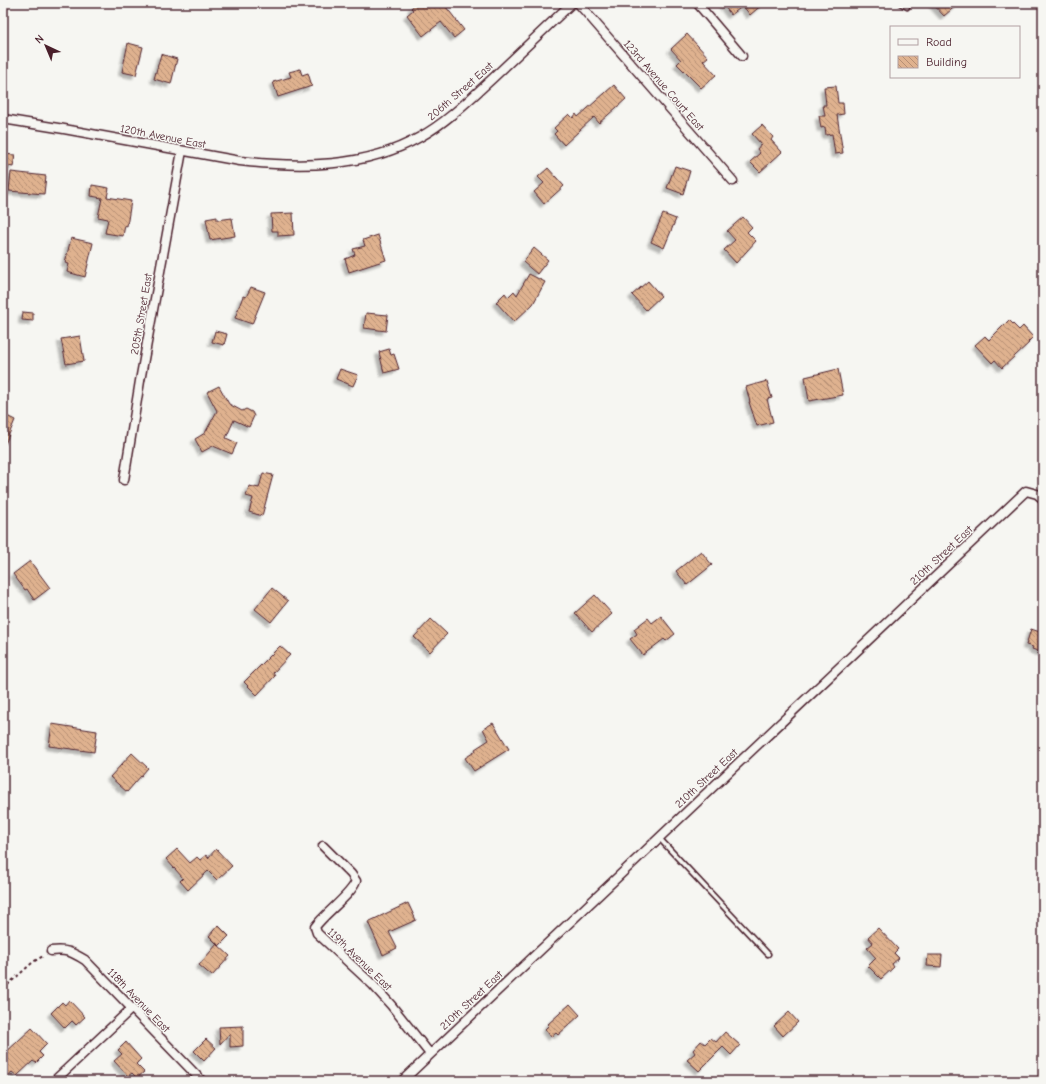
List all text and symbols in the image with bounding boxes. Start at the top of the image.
north arrow [26,26,66,66]
legend [890,26,1020,78]
text: N [32,32,47,46]
text: Road [926,35,952,49]
street label: 123rd Avenue Court East [621,37,707,134]
text: Building [926,55,967,69]
street label: 206th Street East [425,59,496,123]
street label: 120th Avenue East [119,122,208,151]
street label: 205th Street East [128,272,155,356]
street label: 210th Street East [907,522,976,588]
street label: 210th Street East [672,745,741,811]
street label: 119th Avenue East [325,925,395,994]
street label: 118th Avenue East [105,966,173,1036]
street label: 210th Street East [437,967,506,1033]

